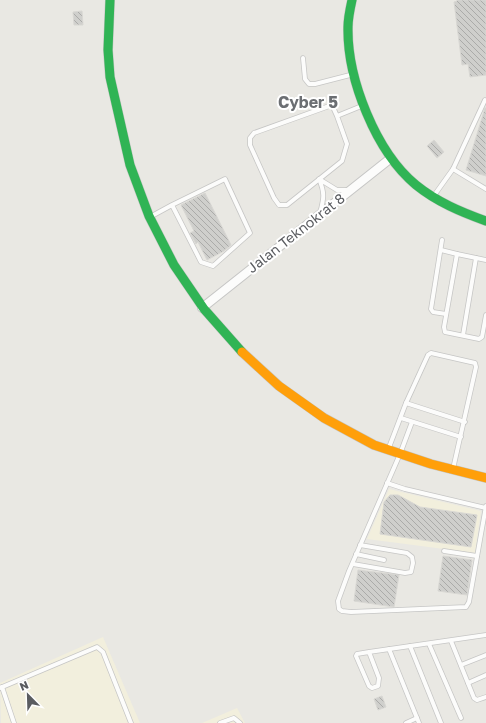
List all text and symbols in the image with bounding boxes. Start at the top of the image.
district label: Cyber 5 [278,92,338,112]
street label: Jalan Teknokrat 8 [243,189,348,276]
north arrow [8,675,48,715]
text: N [18,678,30,693]

